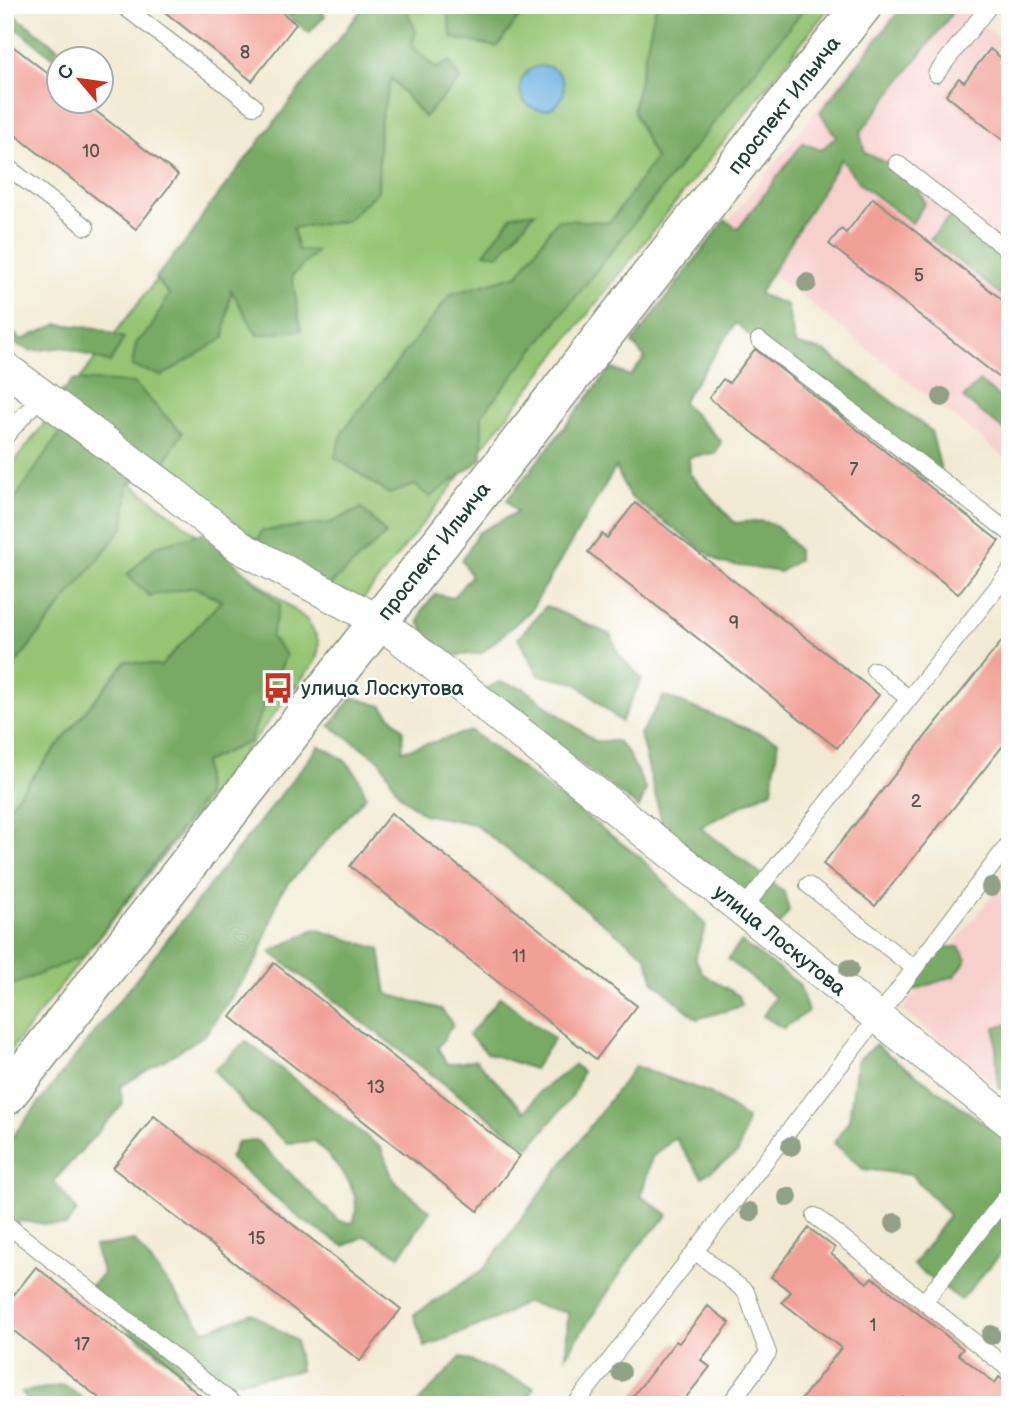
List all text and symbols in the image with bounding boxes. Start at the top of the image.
street label: проспект Ильича [723,31,847,179]
house number: 8 [240,42,250,63]
north arrow [46,46,116,116]
text: С [53,61,80,84]
house number: 10 [82,141,100,162]
house number: 5 [914,265,924,286]
house number: 7 [850,459,859,480]
street label: проспект Ильича [373,477,497,625]
house number: 9 [729,613,739,634]
bus stop icon: улица Лоскутова [261,671,295,705]
place label: улица Лоскутова [301,676,465,701]
house number: 2 [911,791,922,812]
street label: улица Лоскутова [708,879,851,1002]
house number: 11 [512,946,526,967]
house number: 13 [367,1077,385,1098]
house number: 15 [248,1228,266,1249]
house number: 1 [870,1315,876,1336]
house number: 17 [74,1334,90,1355]

